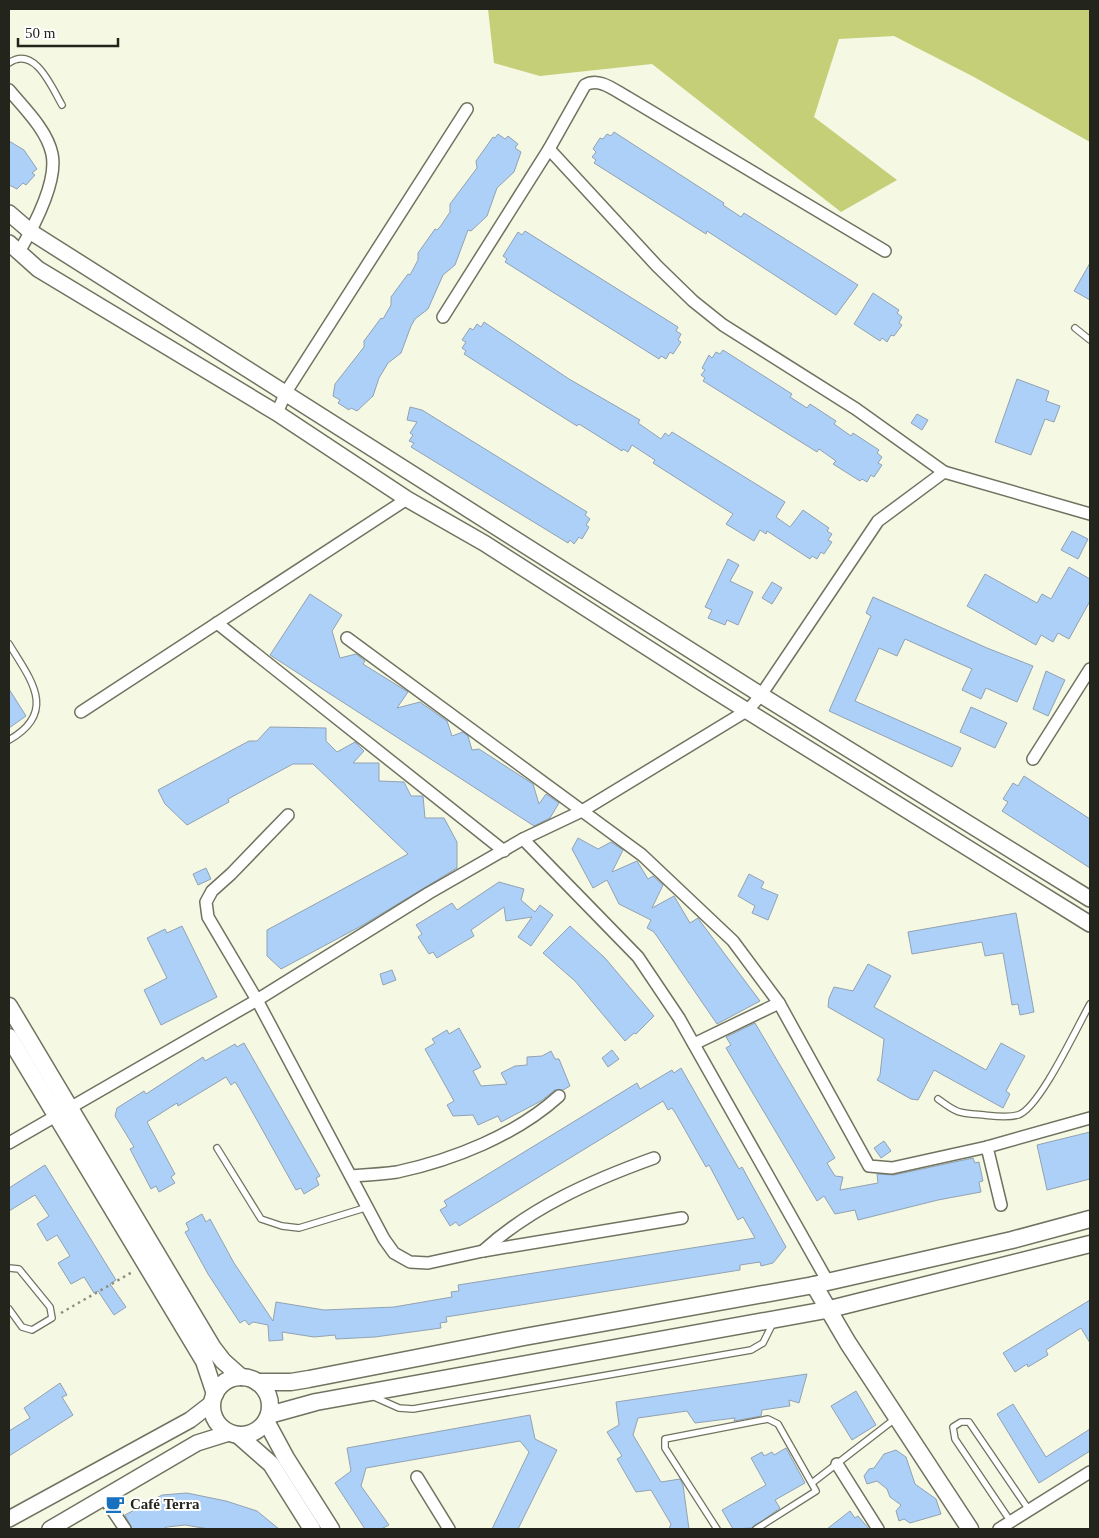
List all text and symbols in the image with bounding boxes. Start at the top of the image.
scale bar [18,15,118,47]
text: 50 m [25,25,56,41]
cafe icon: Café Terra [104,1493,126,1515]
place label: Café Terra [130,1496,200,1512]

